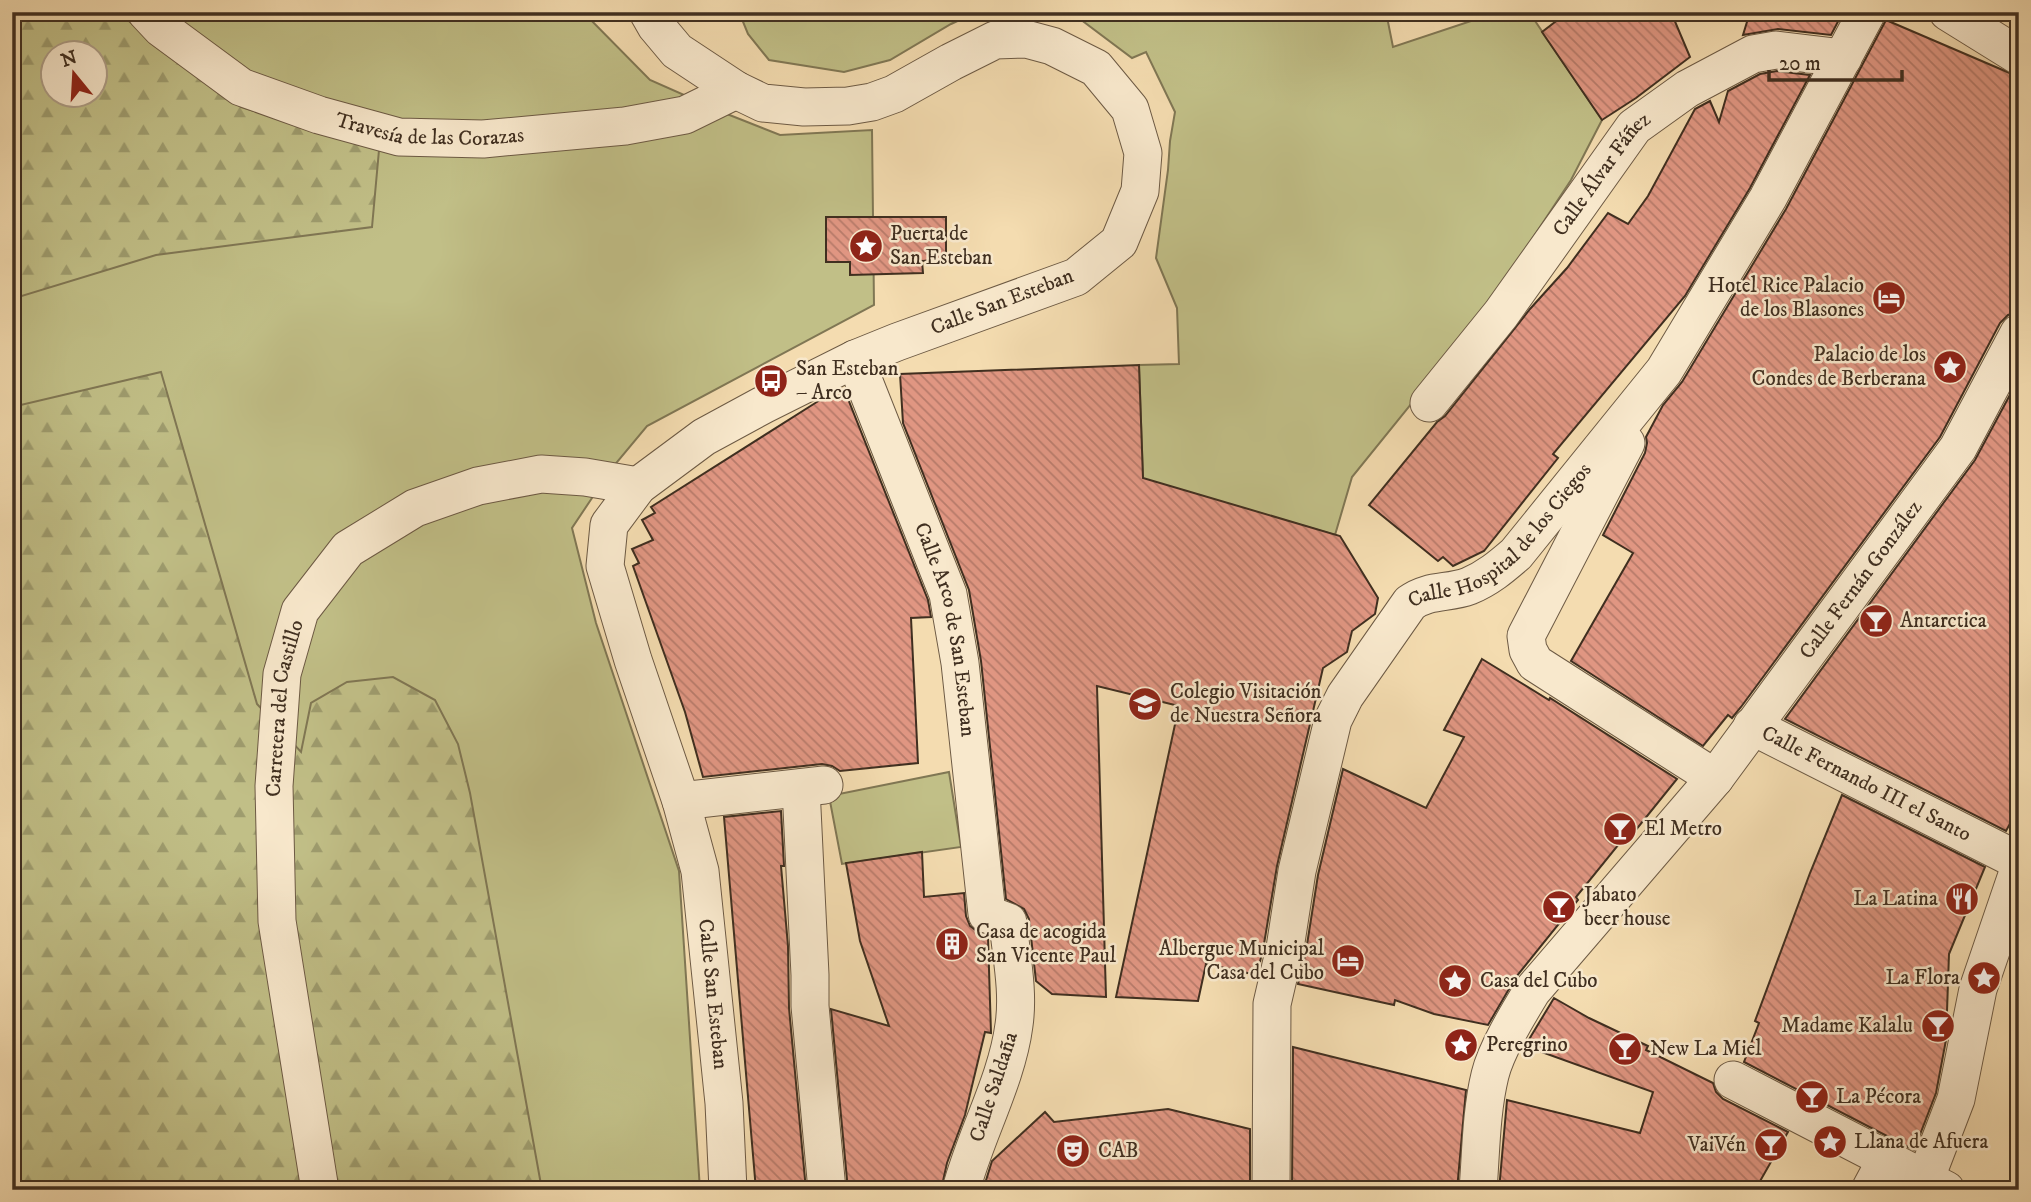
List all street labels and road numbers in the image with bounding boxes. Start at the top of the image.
street label: Calle Álvar Fáñez [1547,106,1656,241]
street label: Travesía de las Corazas [332,107,525,152]
street label: Calle San Esteban [927,263,1077,341]
street label: Calle Hospital de los Ciegos [1403,458,1597,614]
street label: Calle Fernán González [1794,495,1928,664]
street label: Calle Arco de San Esteban [908,519,981,738]
street label: Carretera del Castillo [261,617,310,797]
street label: Calle Fernando III el Santo [1757,720,1975,848]
street label: Calle San Esteban [692,918,733,1071]
street label: Calle Saldaña [964,1029,1024,1145]

